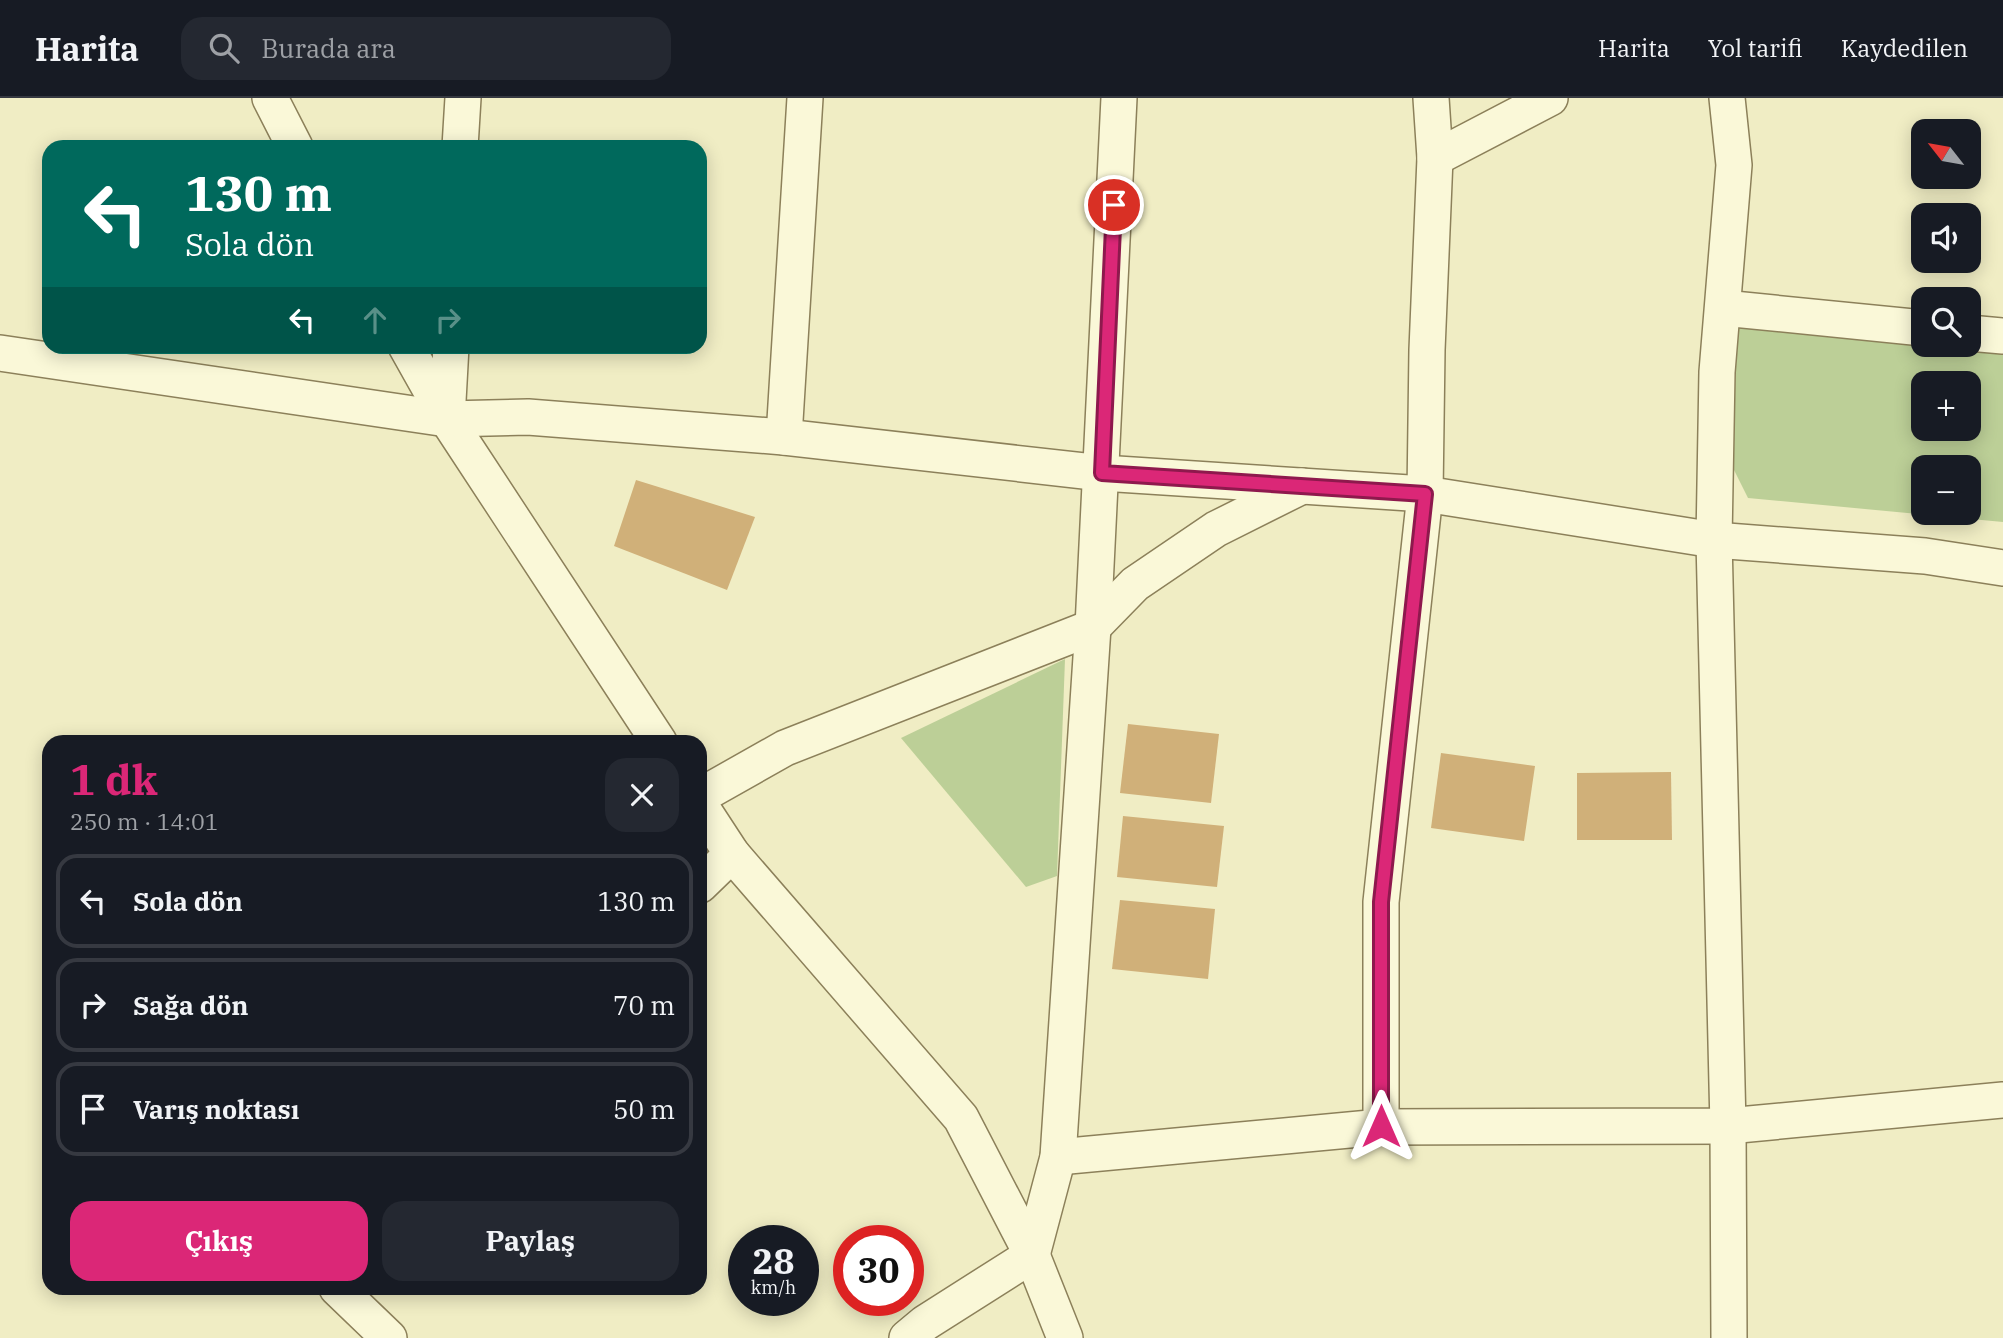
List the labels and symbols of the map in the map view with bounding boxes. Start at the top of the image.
north arrow [1911,119,1981,189]
pin [1084,175,1144,235]
position arrow [1344,1089,1418,1163]
speed limit sign: 30 [833,1225,924,1316]

